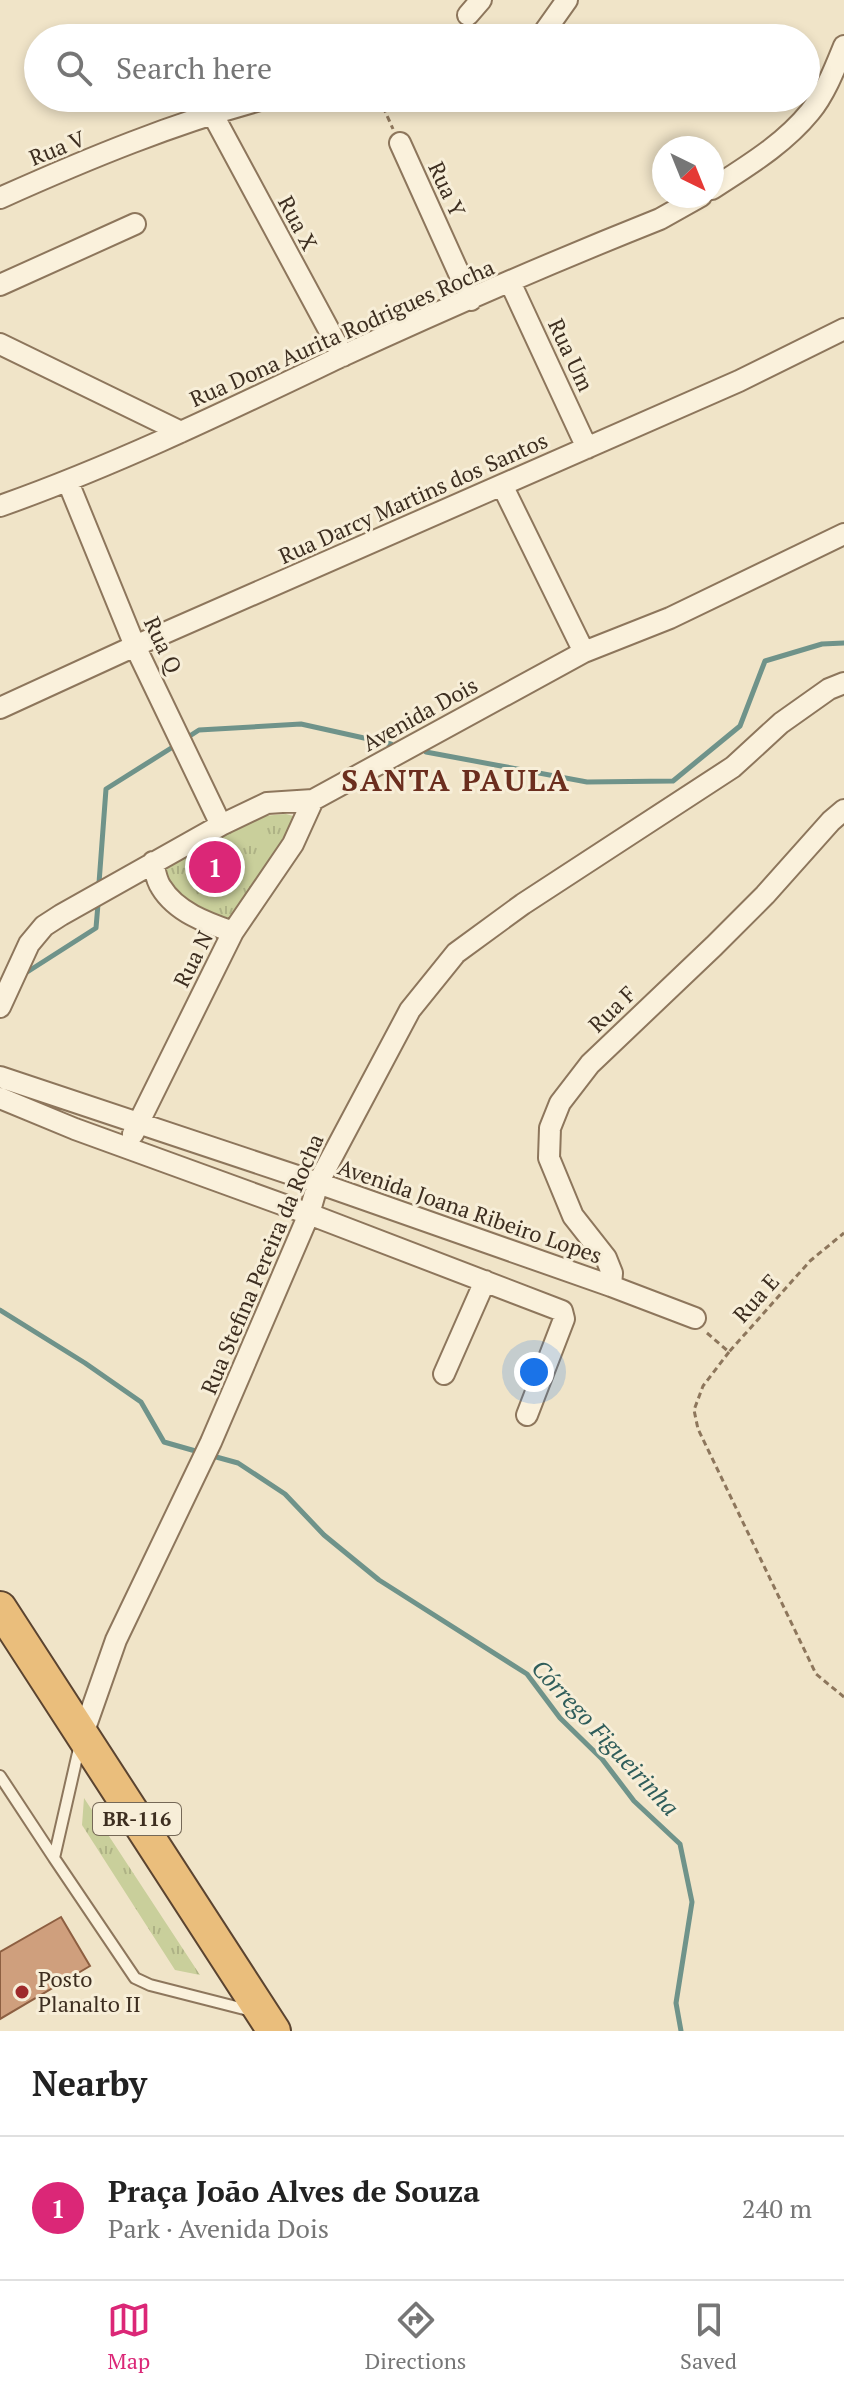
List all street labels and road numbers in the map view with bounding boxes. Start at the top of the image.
street label: Rua V [25,123,90,172]
street label: Rua Y [422,157,473,222]
street label: Rua X [272,190,325,255]
street label: Rua Dona Aurita Rodrigues Rocha [185,252,499,413]
street label: Rua Um [542,314,601,396]
street label: Rua Darcy Martins dos Santos [274,425,552,570]
street label: Rua Q [138,612,189,678]
street label: Avenida Dois [357,670,483,757]
street label: Rua N [166,926,219,992]
street label: Rua F [582,979,642,1038]
street label: Rua Stefina Pereira da Rocha [193,1129,330,1398]
street label: Avenida Joana Ribeiro Lopes [334,1152,606,1269]
street label: Rua E [726,1267,785,1328]
road number: BR-116 [93,1803,181,1835]

